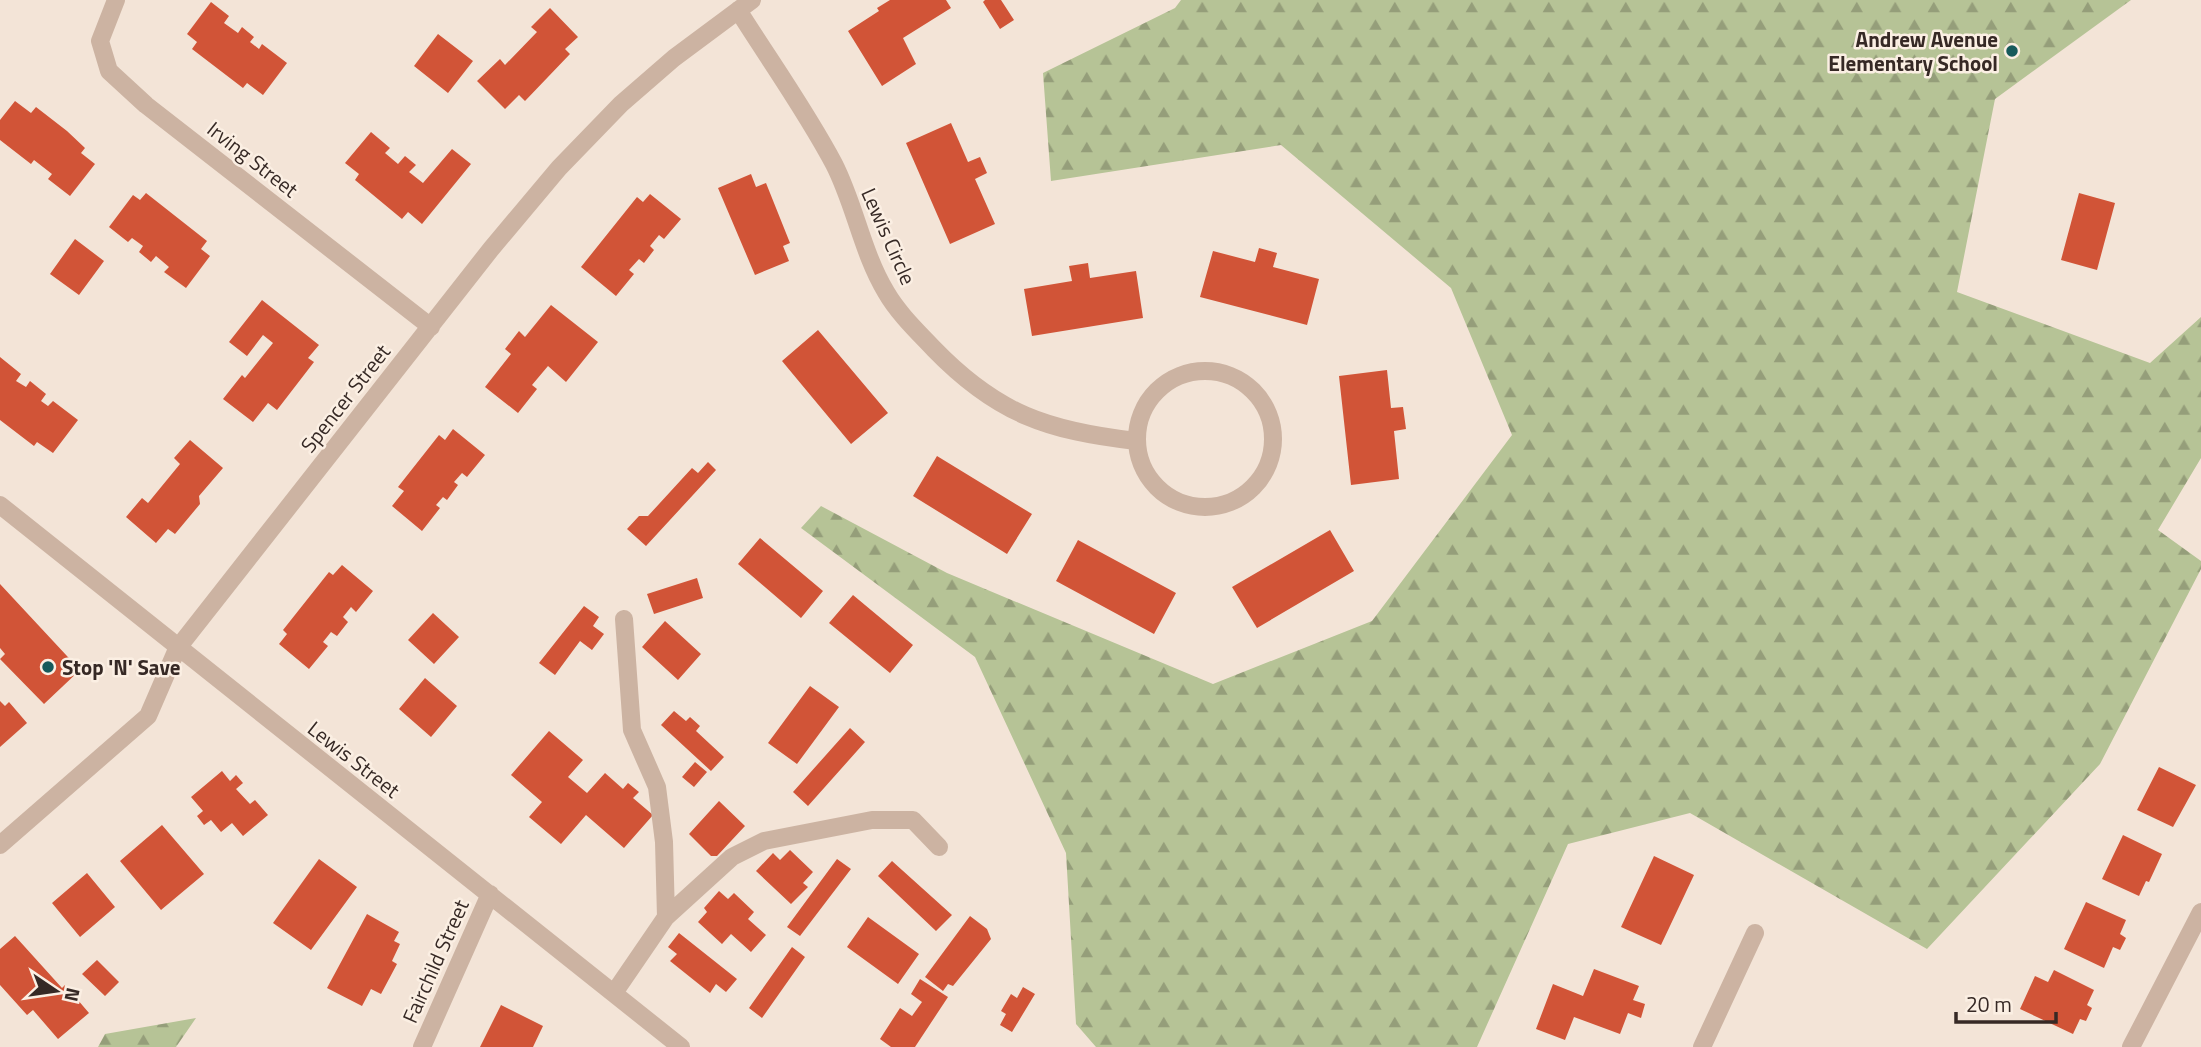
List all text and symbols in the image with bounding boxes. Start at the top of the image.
place label: Andrew Avenue Elementary School [1828,23,1998,79]
marker: Andrew Avenue Elementary School [2004,43,2020,59]
street label: Irving Street [201,113,306,205]
street label: Lewis Circle [853,182,925,290]
street label: Spencer Street [292,336,398,459]
place label: Stop 'N' Save [62,651,180,683]
marker: Stop 'N' Save [40,659,56,675]
street label: Lewis Street [301,713,408,806]
street label: Fairchild Street [393,893,477,1028]
north arrow [21,956,91,1026]
scale bar [1956,981,2056,1025]
text: N [57,985,89,1005]
text: 20 m [1966,988,2012,1020]

